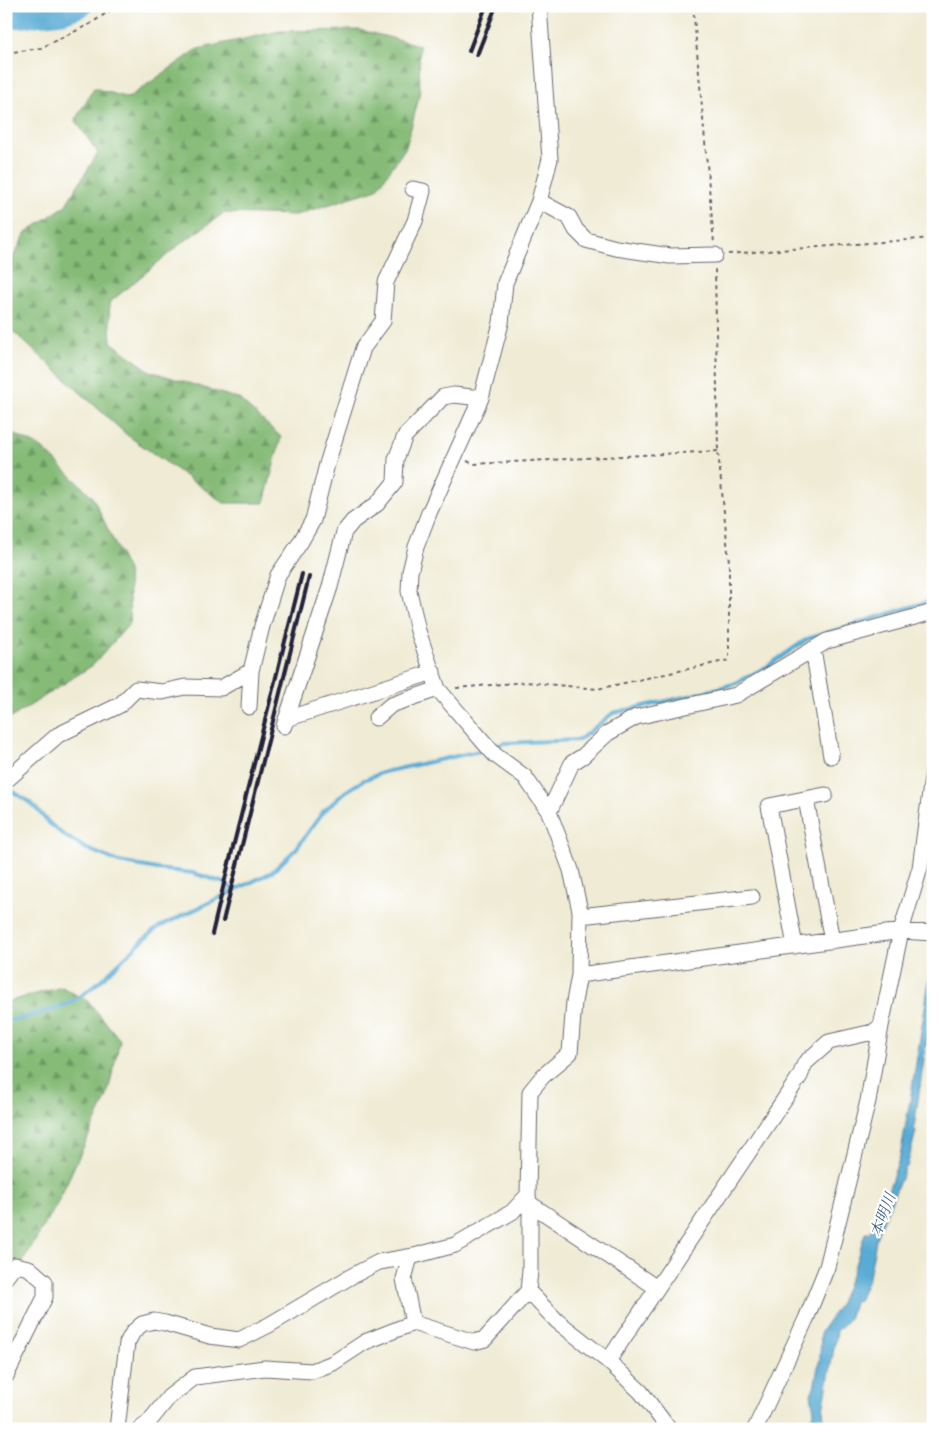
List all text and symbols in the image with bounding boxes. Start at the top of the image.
water label: 本明川 [866,1189,900,1239]

